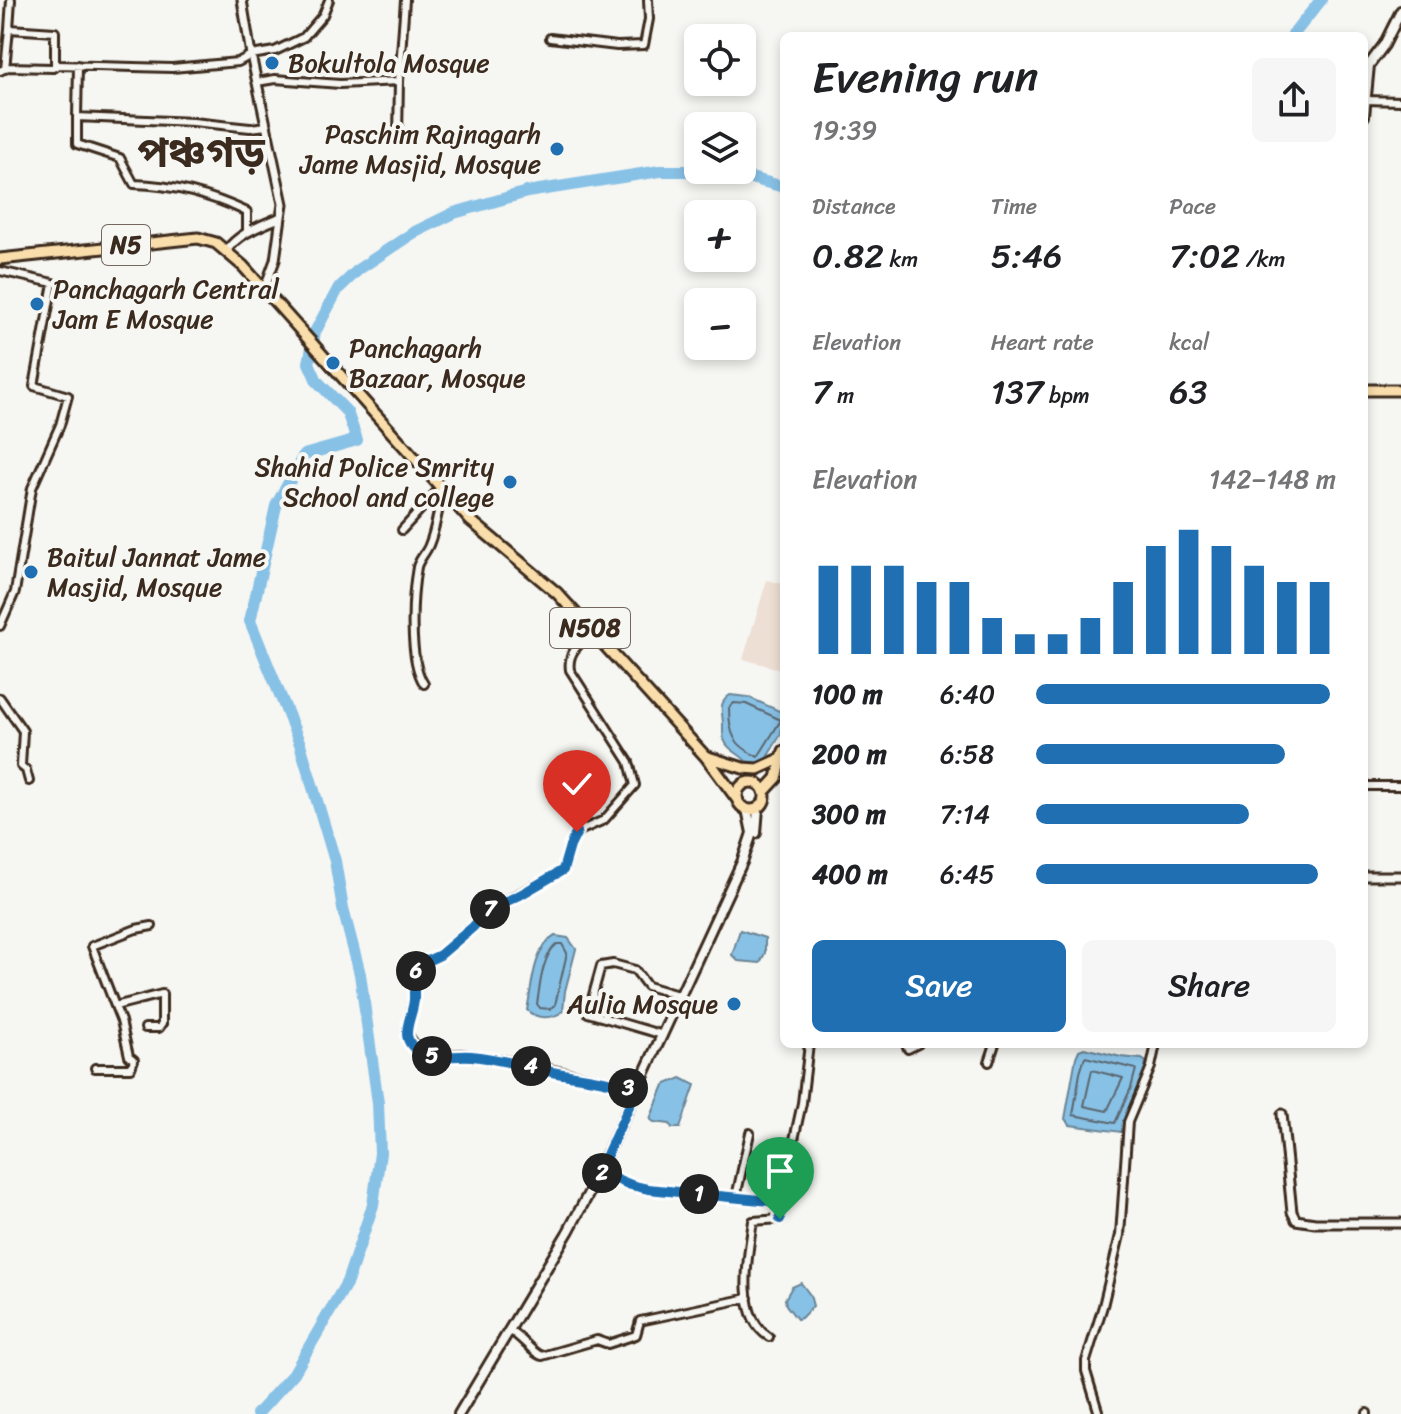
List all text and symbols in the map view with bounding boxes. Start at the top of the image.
map controls [684,24,756,360]
button: locate [684,24,756,96]
text: Evening run [812,38,1038,116]
place label: Bokultola Mosque [288,40,490,86]
marker: Bokultola Mosque [263,54,281,72]
button: share [1252,58,1336,142]
text: 19:39 [812,107,877,153]
place label: Paschim Rajnagarh Jame Masjid, Mosque [299,111,541,187]
button: layers [684,112,756,184]
district label: পঞ্চগড় [137,116,266,190]
marker: Paschim Rajnagarh Jame Masjid, Mosque [548,140,566,158]
text: Distance [812,187,896,226]
text: Time [991,187,1037,226]
text: Pace [1169,187,1216,226]
button: + [684,200,756,272]
road number: N5 [102,225,150,265]
text: 0.82 [812,226,884,286]
text: 5:46 [991,226,1062,286]
text: 7:02 [1169,226,1240,286]
text: km [884,240,918,279]
text: /km [1240,240,1285,279]
place label: Panchagarh Central Jam E Mosque [52,266,279,342]
button: − [684,288,756,360]
marker: Panchagarh Central Jam E Mosque [28,295,46,313]
text: Elevation [812,323,901,362]
text: Heart rate [991,323,1094,362]
text: kcal [1169,323,1209,362]
place label: Panchagarh Bazaar, Mosque [349,325,526,401]
marker: Panchagarh Bazaar, Mosque [324,354,342,372]
text: 7 [812,362,831,422]
text: 137 [991,362,1043,422]
text: 63 [1169,362,1207,422]
text: m [831,376,854,415]
text: bpm [1043,376,1090,415]
place label: Shahid Police Smrity School and college [255,444,495,520]
text: Elevation [812,456,917,502]
text: 142–148 m [1209,456,1336,502]
marker: Shahid Police Smrity School and college [501,473,519,491]
place label: Baitul Jannat Jame Masjid, Mosque [47,534,266,610]
marker: Baitul Jannat Jame Masjid, Mosque [22,563,40,581]
road number: N508 [550,608,630,648]
text: 100 m [812,671,883,717]
text: 6:40 [940,671,995,717]
text: 200 m [812,731,887,777]
text: 6:58 [940,731,994,777]
pin [543,750,611,832]
icon: check [555,762,599,806]
text: 300 m [812,791,886,837]
text: 7:14 [940,791,990,837]
text: 400 m [812,851,888,897]
text: 6:45 [940,851,995,897]
pin: 7 [470,889,510,929]
text: 7 [484,889,496,928]
button: Save [812,940,1066,1032]
button: Share [1082,940,1336,1032]
pin: 6 [396,951,436,991]
text: 6 [410,951,422,990]
place label: Aulia Mosque [566,981,718,1027]
marker: Aulia Mosque [725,995,743,1013]
pin: 5 [412,1036,452,1076]
text: 5 [425,1036,439,1075]
pin: 4 [511,1046,551,1086]
text: 4 [524,1046,538,1085]
pin: 3 [608,1068,648,1108]
text: 3 [622,1068,634,1107]
pin [746,1137,814,1219]
icon: arrive [758,1149,802,1193]
pin: 2 [582,1153,622,1193]
text: 2 [596,1153,608,1192]
pin: 1 [679,1174,719,1214]
text: 1 [694,1174,704,1213]

